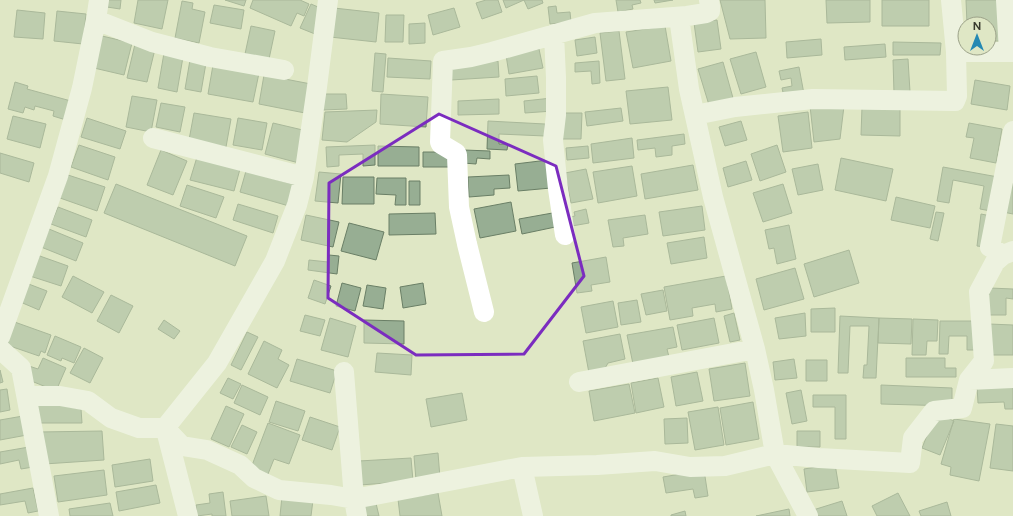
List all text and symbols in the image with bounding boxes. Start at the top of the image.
north arrow [957,16,997,56]
text: N [973,20,981,33]

